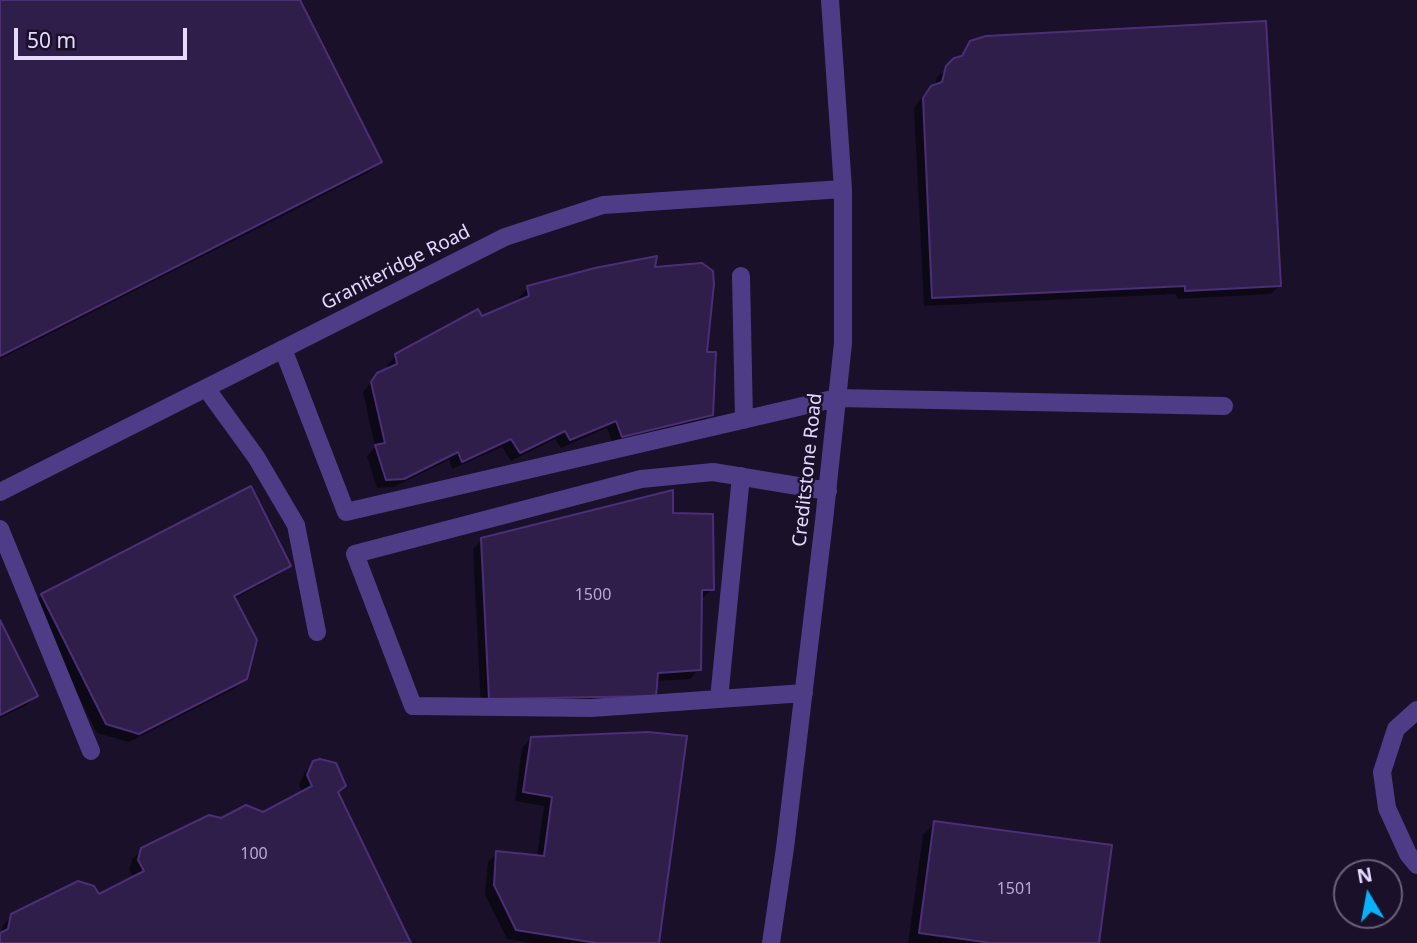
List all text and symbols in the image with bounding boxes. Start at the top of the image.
scale bar [18,14,191,58]
text: 50 m [27,26,76,54]
street label: Graniteridge Road [318,221,474,315]
street label: Creditstone Road [789,392,827,548]
house number: 1500 [575,585,611,605]
house number: 100 [240,844,268,864]
north arrow [1333,859,1403,929]
text: N [1355,861,1375,889]
house number: 1501 [997,879,1033,899]

